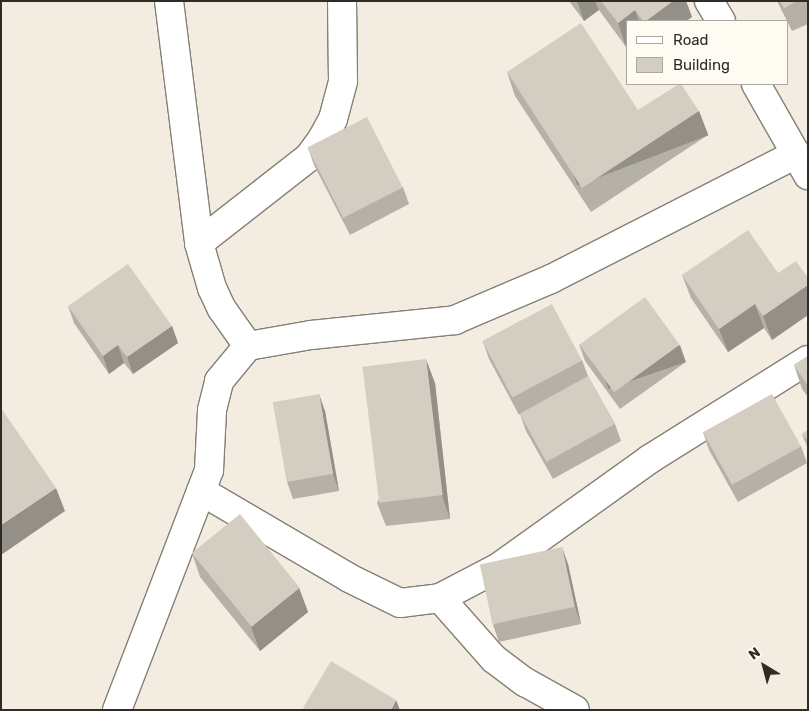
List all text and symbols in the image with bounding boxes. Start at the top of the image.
legend [626,20,789,85]
text: Road [673,31,709,49]
text: Building [673,56,730,74]
north arrow [739,641,789,691]
text: N [746,644,764,663]

